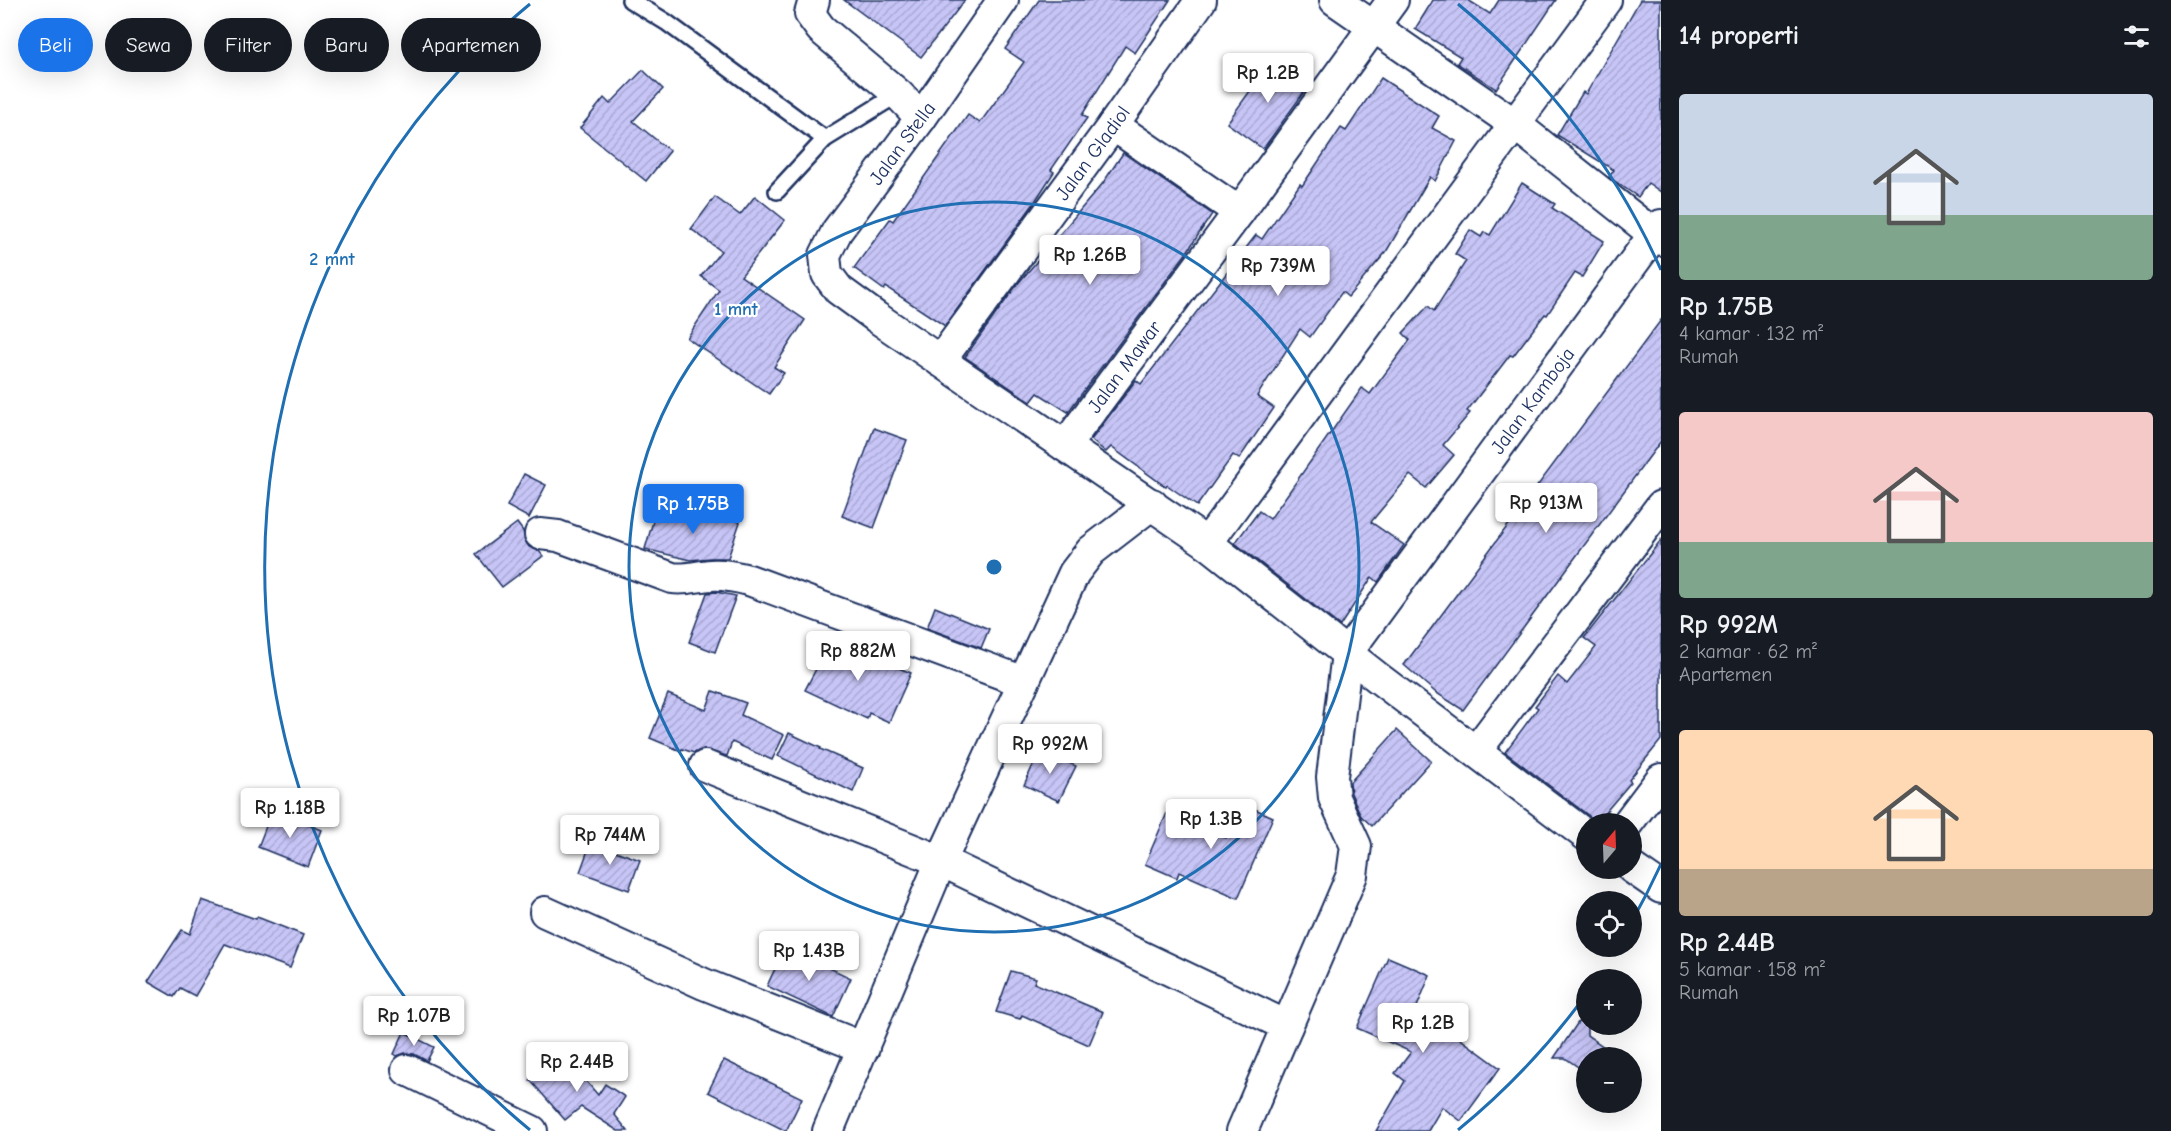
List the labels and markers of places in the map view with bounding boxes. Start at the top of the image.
pin: Rp 1.2B [1213,53,1323,104]
pin: Rp 1.26B [1028,235,1152,286]
pin: Rp 739M [1223,246,1333,297]
pin: Rp 913M [1491,483,1601,534]
pin: Rp 1.75B [631,484,755,535]
centre of rings [984,557,1004,577]
pin: Rp 882M [803,631,913,682]
pin: Rp 992M [995,724,1105,775]
pin: Rp 1.18B [228,788,352,839]
pin: Rp 1.3B [1156,799,1266,850]
pin: Rp 744M [555,815,665,866]
pin: Rp 1.43B [747,931,871,982]
pin: Rp 1.07B [352,996,476,1047]
pin: Rp 1.2B [1368,1003,1478,1054]
pin: Rp 2.44B [515,1042,639,1093]

